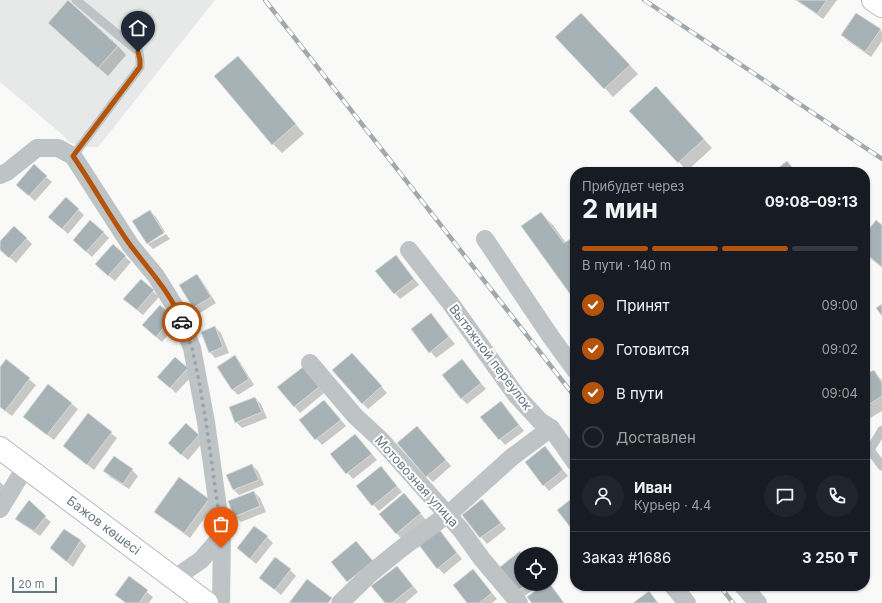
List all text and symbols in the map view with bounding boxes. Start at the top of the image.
pin [121,11,155,52]
icon: home [127,17,149,39]
text: Прибудет через [582,178,684,194]
text: 09:08–09:13 [765,192,858,211]
text: 2 мин [582,193,658,224]
text: В пути · 140 m [582,257,671,273]
icon: check [582,294,604,316]
text: Принят [616,296,669,315]
text: 09:00 [822,297,858,313]
street label: Вытяжной переулок [446,301,536,413]
courier [162,302,202,342]
icon: car [171,311,193,333]
icon: check [582,338,604,360]
text: Готовится [616,340,689,359]
text: 09:02 [822,341,858,357]
icon: check [582,382,604,404]
text: В пути [616,384,663,403]
text: 09:04 [821,385,858,401]
text: Доставлен [616,428,696,447]
street label: Мотовозная улица [372,432,462,530]
button: person [582,475,624,517]
button: chat [764,475,806,517]
button: phone [816,475,858,517]
text: Иван [634,478,672,497]
street label: Бажов көшесі [64,492,144,558]
text: Курьер · 4.4 [634,497,711,513]
pin [204,507,238,548]
icon: bag [210,513,232,535]
map controls [514,547,558,591]
button: locate [514,547,558,591]
text: Заказ #1686 [582,548,671,567]
text: 3 250 ₸ [802,548,858,567]
scale bar [12,575,57,594]
text: 20 m [18,577,44,591]

